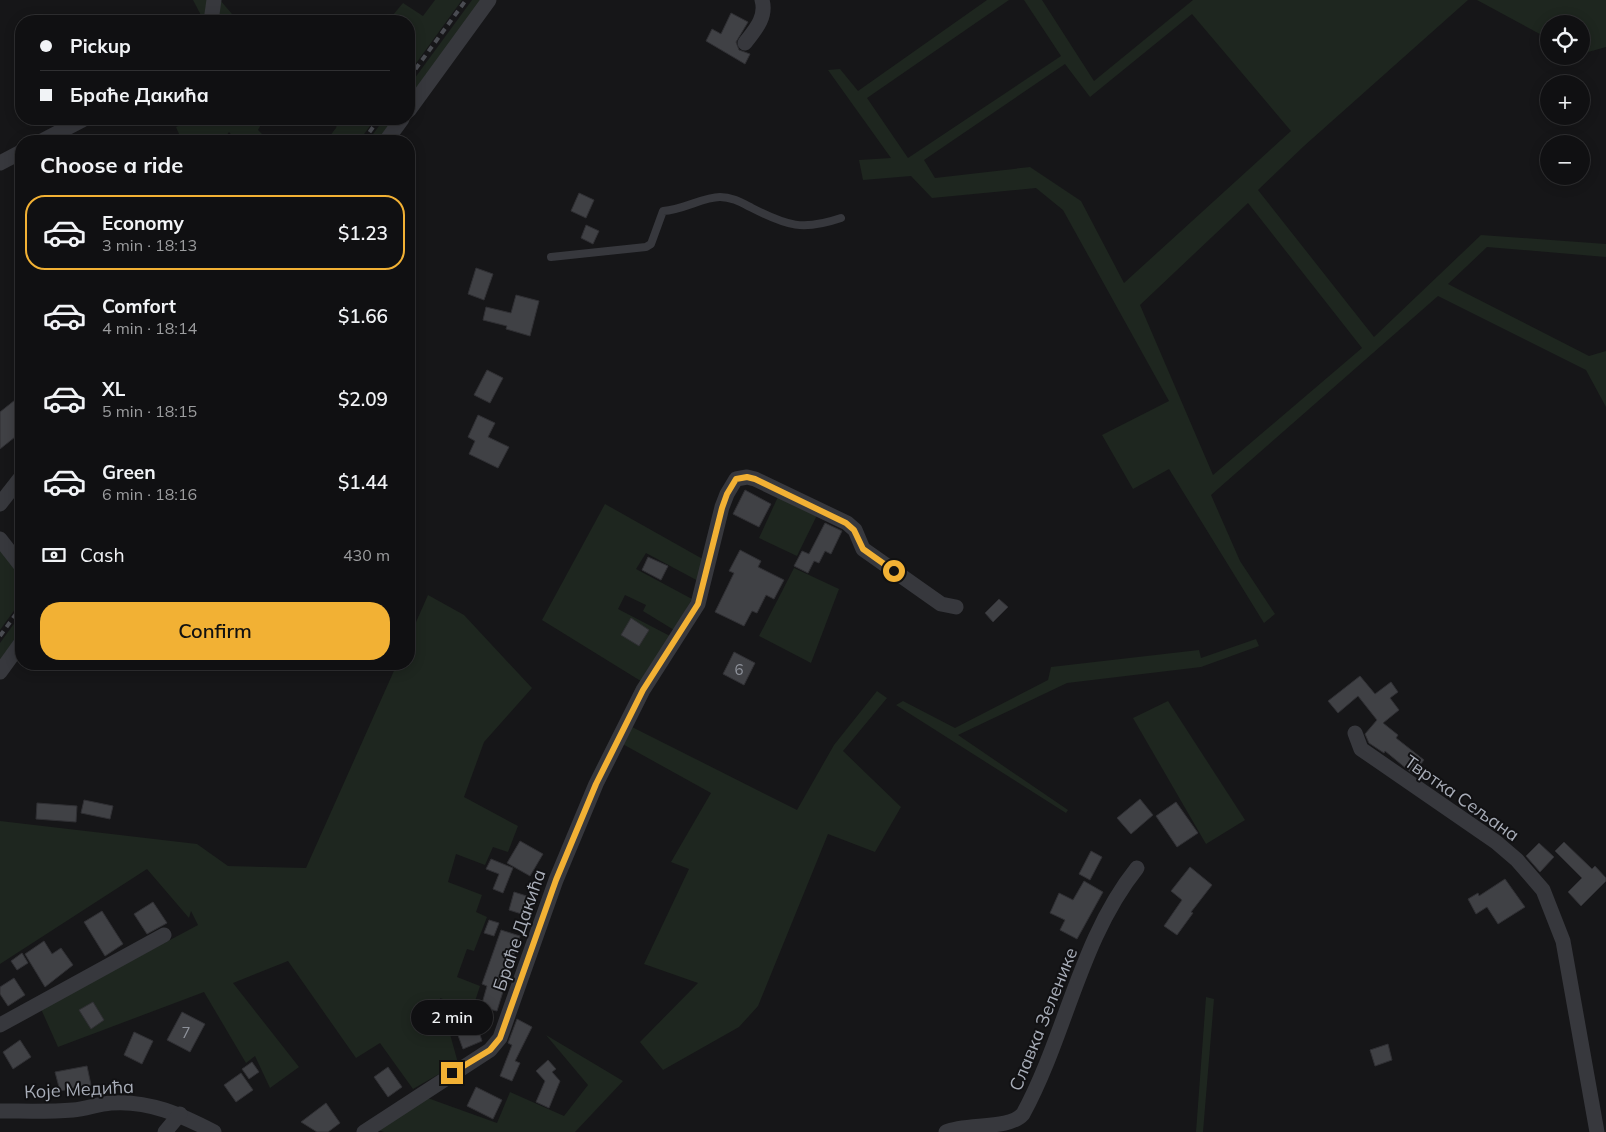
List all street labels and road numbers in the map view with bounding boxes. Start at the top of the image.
street label: Твртка Сељана [1400,750,1524,846]
street label: Браће Дакића [487,866,551,994]
street label: Славка Зеленике [1004,944,1082,1094]
street label: Које Медића [23,1075,135,1103]

